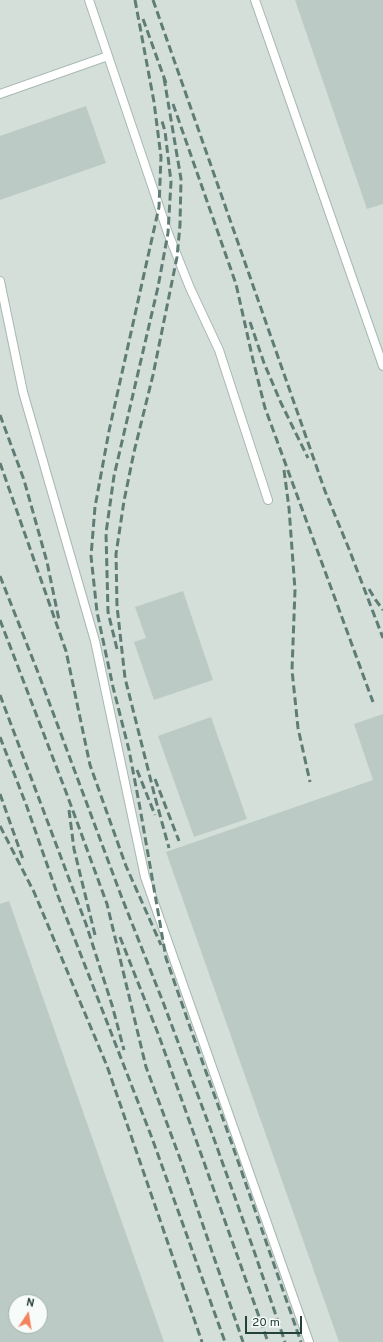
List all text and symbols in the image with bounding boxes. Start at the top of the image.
north arrow [8,1294,48,1334]
text: N [25,1296,36,1311]
scale bar [247,1308,304,1334]
text: 20 m [252,1315,280,1331]

